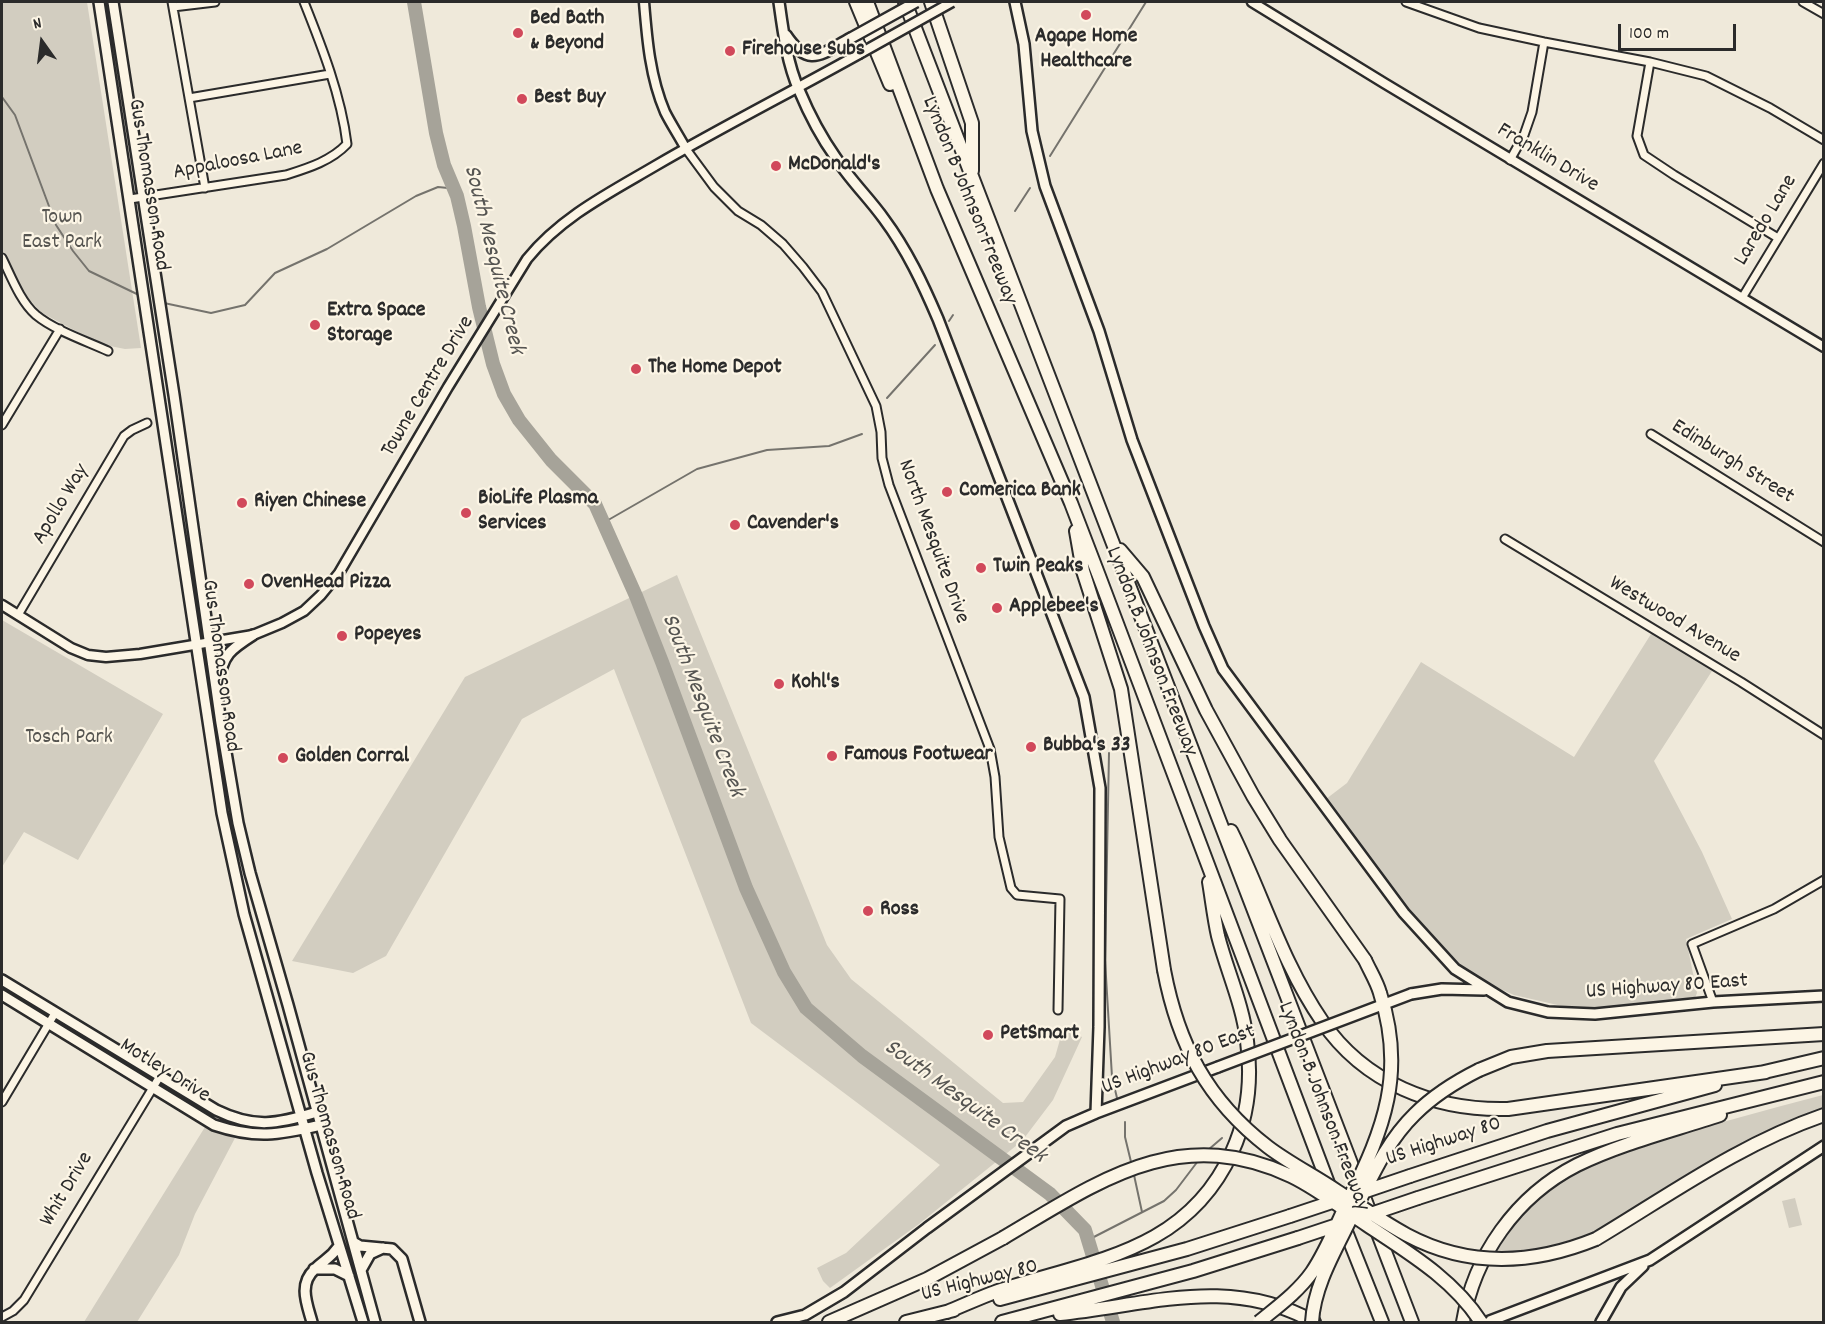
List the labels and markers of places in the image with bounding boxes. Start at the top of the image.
place label: Bed Bath & Beyond [530,7,604,58]
marker: Agape Home Healthcare [1079,8,1093,22]
place label: Agape Home Healthcare [1035,25,1137,76]
marker: Bed Bath & Beyond [511,26,525,40]
place label: Firehouse Subs [742,38,865,64]
marker: Firehouse Subs [723,44,737,58]
place label: Best Buy [534,86,605,112]
marker: Best Buy [515,92,529,106]
place label: McDonald's [788,153,881,179]
marker: McDonald's [769,159,783,173]
place label: Extra Space Storage [327,299,425,350]
marker: Extra Space Storage [308,318,322,332]
place label: The Home Depot [648,356,782,382]
marker: The Home Depot [629,362,643,376]
place label: Comerica Bank [959,479,1081,505]
marker: Comerica Bank [940,485,954,499]
place label: BioLife Plasma Services [478,487,598,538]
place label: Riyen Chinese [254,490,366,516]
marker: Riyen Chinese [235,496,249,510]
marker: BioLife Plasma Services [459,506,473,520]
place label: Cavender's [747,512,839,538]
marker: Cavender's [728,518,742,532]
place label: Twin Peaks [993,555,1083,581]
marker: Twin Peaks [974,561,988,575]
place label: OvenHead Pizza [261,571,390,597]
marker: OvenHead Pizza [242,577,256,591]
place label: Applebee's [1009,595,1099,621]
marker: Applebee's [990,601,1004,615]
place label: Popeyes [354,623,421,649]
marker: Popeyes [335,629,349,643]
place label: Kohl's [791,671,840,697]
marker: Kohl's [772,677,786,691]
place label: Bubba's 33 [1043,734,1130,760]
marker: Bubba's 33 [1024,740,1038,754]
place label: Famous Footwear [844,743,993,769]
place label: Golden Corral [295,745,409,771]
marker: Famous Footwear [825,749,839,763]
marker: Golden Corral [276,751,290,765]
place label: Ross [880,898,919,924]
marker: Ross [861,904,875,918]
place label: PetSmart [1000,1022,1079,1048]
marker: PetSmart [981,1028,995,1042]

